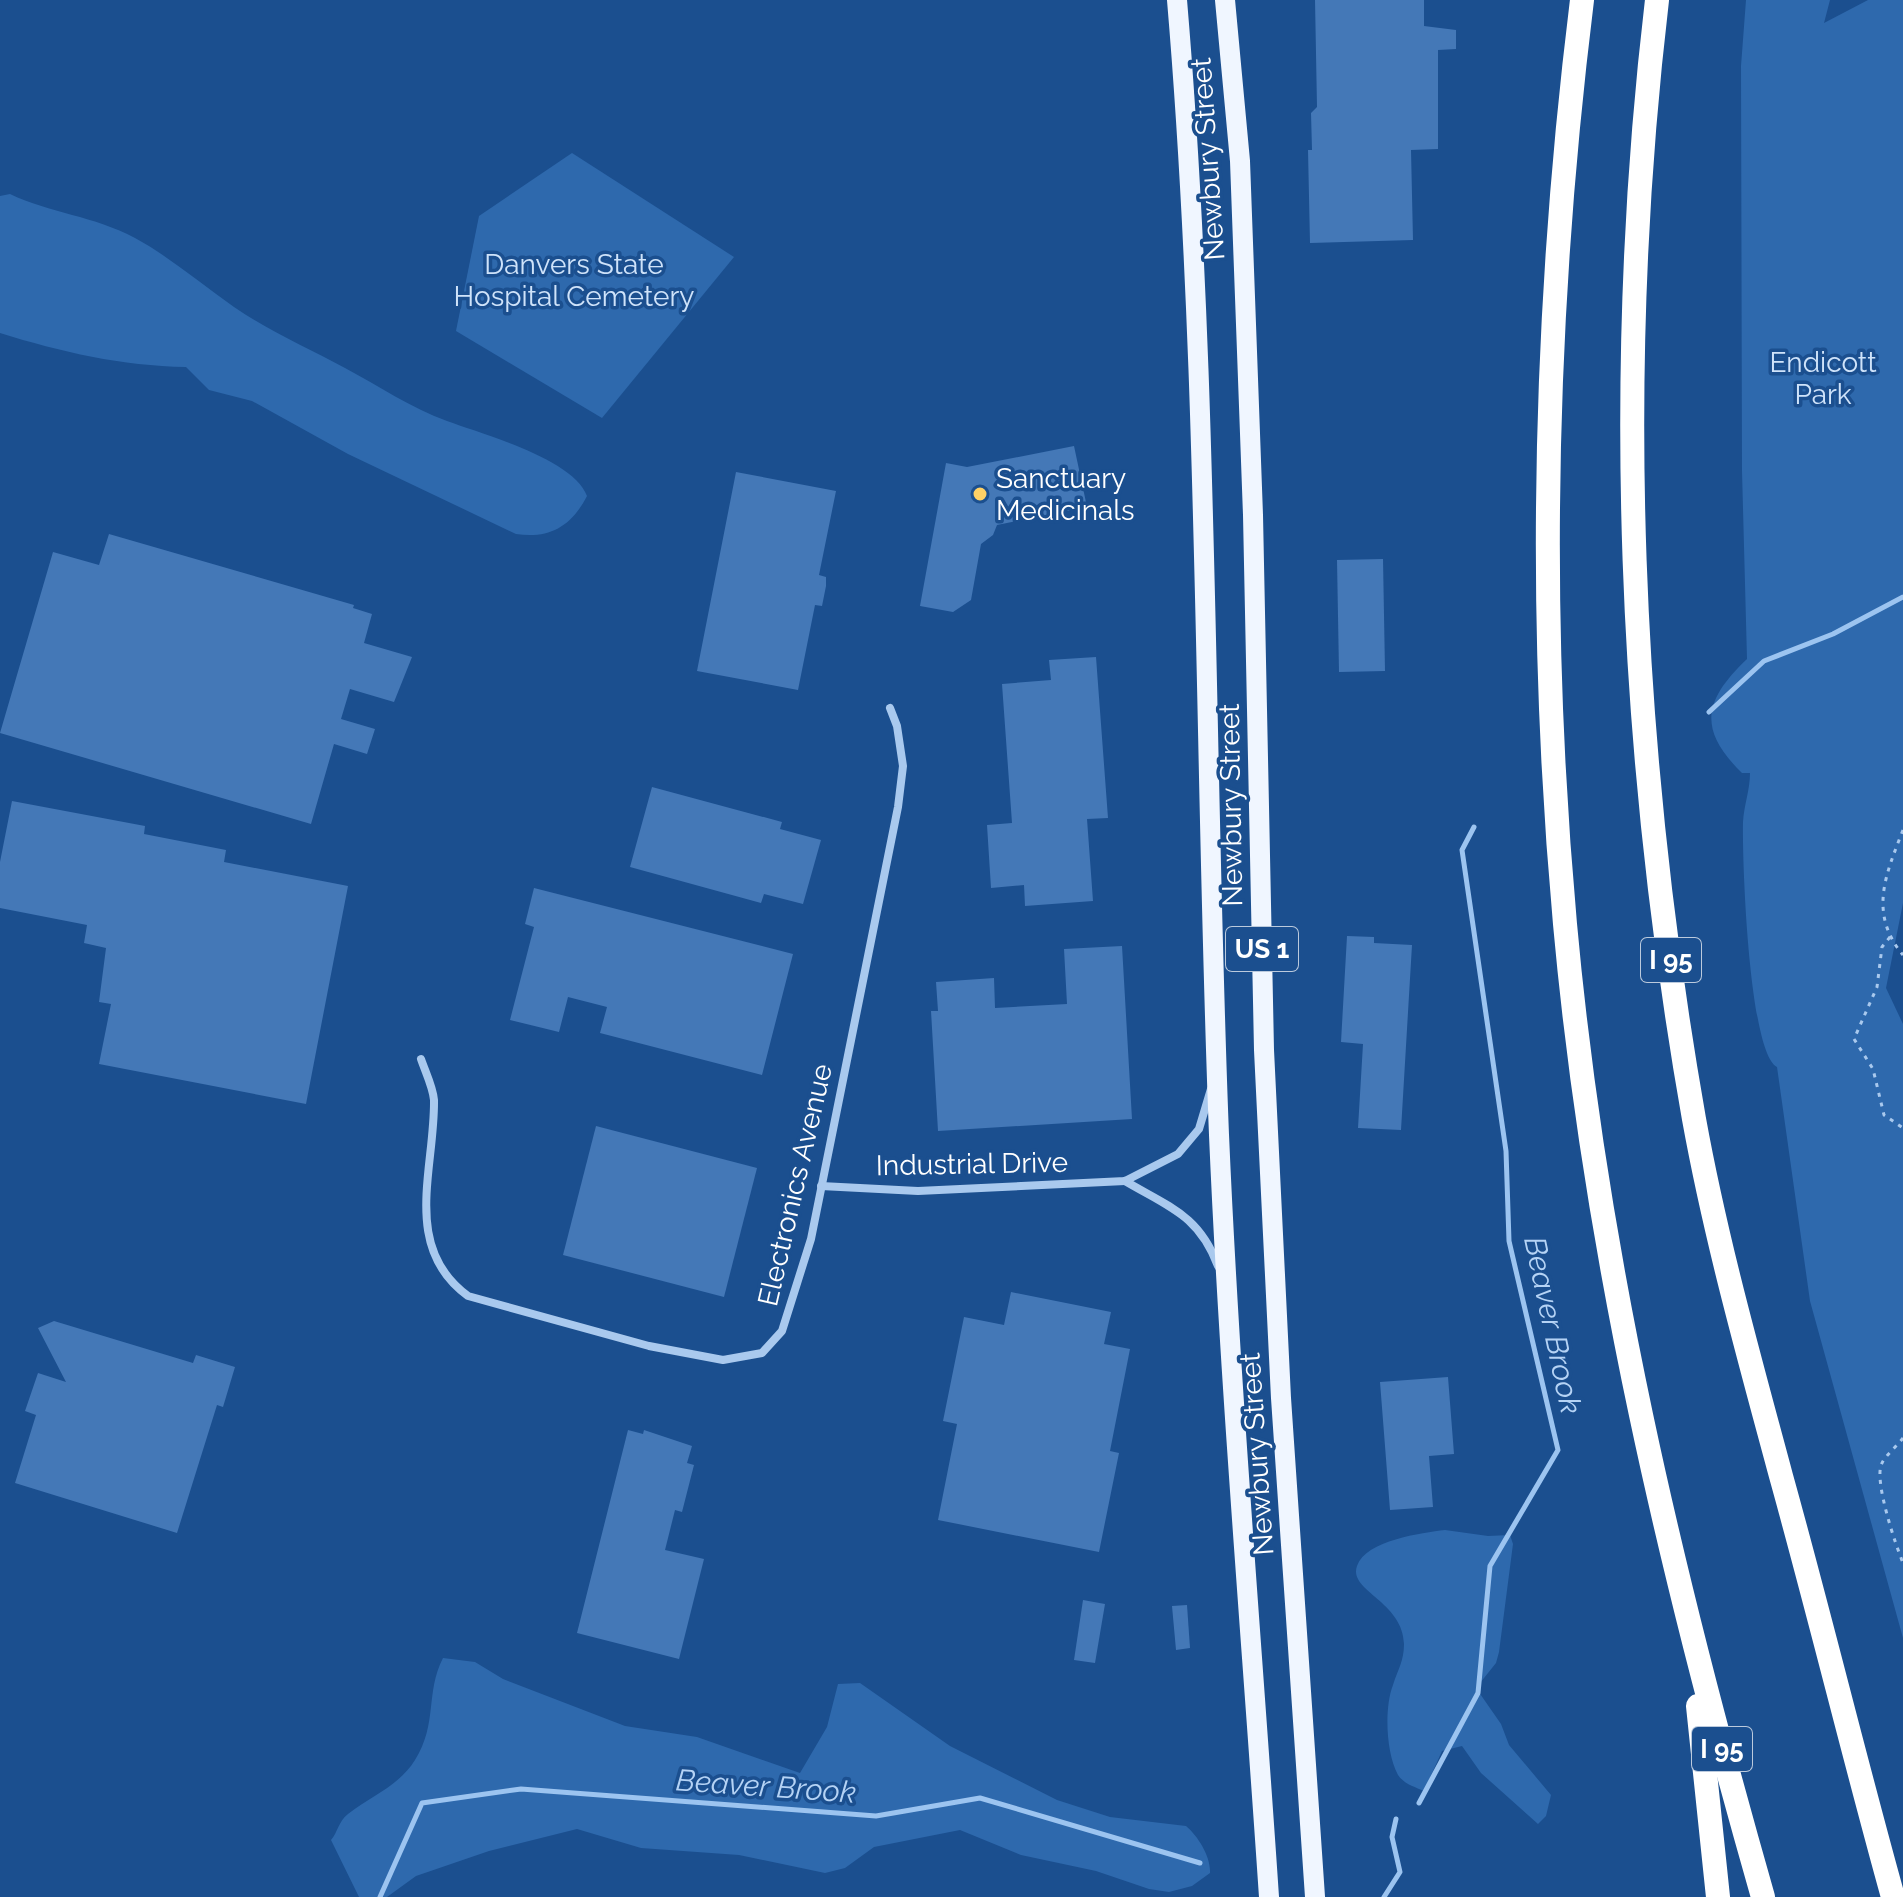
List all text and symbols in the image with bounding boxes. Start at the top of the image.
street label: Newbury Street [1184,56,1232,261]
park label: Danvers State Hospital Cemetery [454,248,694,313]
park label: Endicott Park [1769,346,1877,411]
place label: Sanctuary Medicinals [996,462,1134,527]
marker: Sanctuary Medicinals [971,485,989,503]
street label: Newbury Street [1213,703,1249,907]
road number: US 1 [1226,927,1298,971]
road number: I 95 [1641,938,1701,982]
street label: Electronics Avenue [751,1061,839,1309]
street label: Industrial Drive [876,1146,1068,1182]
water label: Beaver Brook [1517,1233,1589,1417]
street label: Newbury Street [1233,1351,1281,1556]
road number: I 95 [1692,1727,1752,1771]
water label: Beaver Brook [675,1762,857,1810]

